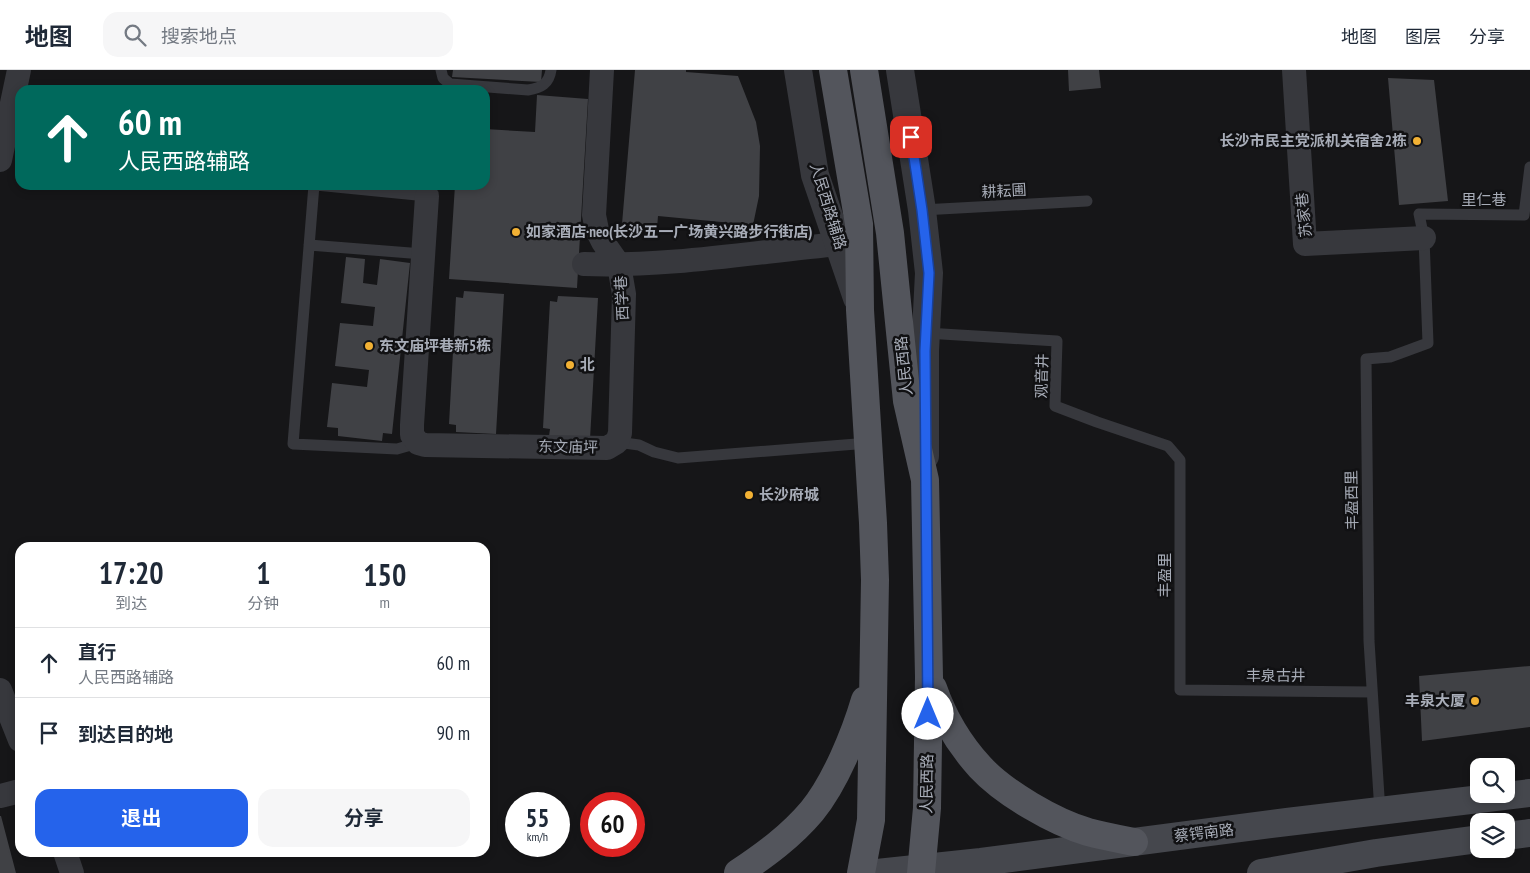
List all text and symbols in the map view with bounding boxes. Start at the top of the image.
search box [103,12,453,57]
text: 地图 [25,21,73,52]
icon: search [121,21,149,49]
text: 搜索地点 [161,24,237,48]
text: 地图 [1341,25,1377,48]
text: 图层 [1405,25,1441,48]
text: 分享 [1469,25,1505,48]
text: 60 m [118,99,182,145]
icon: ahead [35,105,100,170]
pin [890,116,932,158]
icon: arrive [897,123,925,151]
place label: 长沙市民主党派机关宿舍2栋 [1220,131,1407,150]
marker: 长沙市民主党派机关宿舍2栋 [1411,135,1423,147]
text: 人民西路辅路 [118,147,250,175]
street label: 人民西路辅路 [806,160,851,252]
street label: 耕耘圃 [981,180,1027,201]
street label: 里仁巷 [1461,190,1507,209]
street label: 苏家巷 [1292,192,1315,238]
place label: 如家酒店·neo(长沙五一广场黄兴路步行街店) [526,222,812,241]
marker: 如家酒店·neo(长沙五一广场黄兴路步行街店) [510,226,522,238]
street label: 西学巷 [611,275,632,321]
street label: 人民西路 [891,335,916,397]
place label: 东文庙坪巷新5栋 [379,336,491,355]
marker: 东文庙坪巷新5栋 [363,340,375,352]
street label: 观音井 [1032,353,1051,399]
place label: 北 [580,355,595,374]
marker: 北 [564,359,576,371]
street label: 东文庙坪 [538,436,598,457]
street label: 丰盈西里 [1341,470,1362,530]
place label: 长沙府城 [759,485,819,504]
marker: 长沙府城 [743,489,755,501]
street label: 丰盈里 [1155,552,1174,598]
text: 17:20 [99,553,164,592]
text: 1 [256,553,271,592]
text: 150 [363,555,406,594]
text: m [380,592,390,612]
text: 到达 [115,593,147,613]
text: 分钟 [247,593,279,613]
text: 直行 [78,640,116,664]
icon: ahead [35,649,63,677]
text: 60 m [437,651,470,675]
street label: 丰泉古井 [1246,666,1306,685]
text: 人民西路辅路 [78,667,174,687]
position arrow [901,687,953,739]
place label: 丰泉大厦 [1405,691,1465,710]
marker: 丰泉大厦 [1469,695,1481,707]
icon: arrive [35,719,63,747]
text: 90 m [437,721,470,745]
text: 到达目的地 [78,722,173,746]
street label: 人民西路 [916,754,937,814]
map controls [1470,758,1515,858]
button: search [1470,758,1515,803]
button: 退出 [35,789,248,847]
button: 分享 [258,789,470,847]
speed limit sign: 60 [580,792,645,857]
text: 55 [526,802,549,834]
button: layers [1470,813,1515,858]
street label: 蔡锷南路 [1173,819,1235,846]
text: km/h [527,829,548,844]

